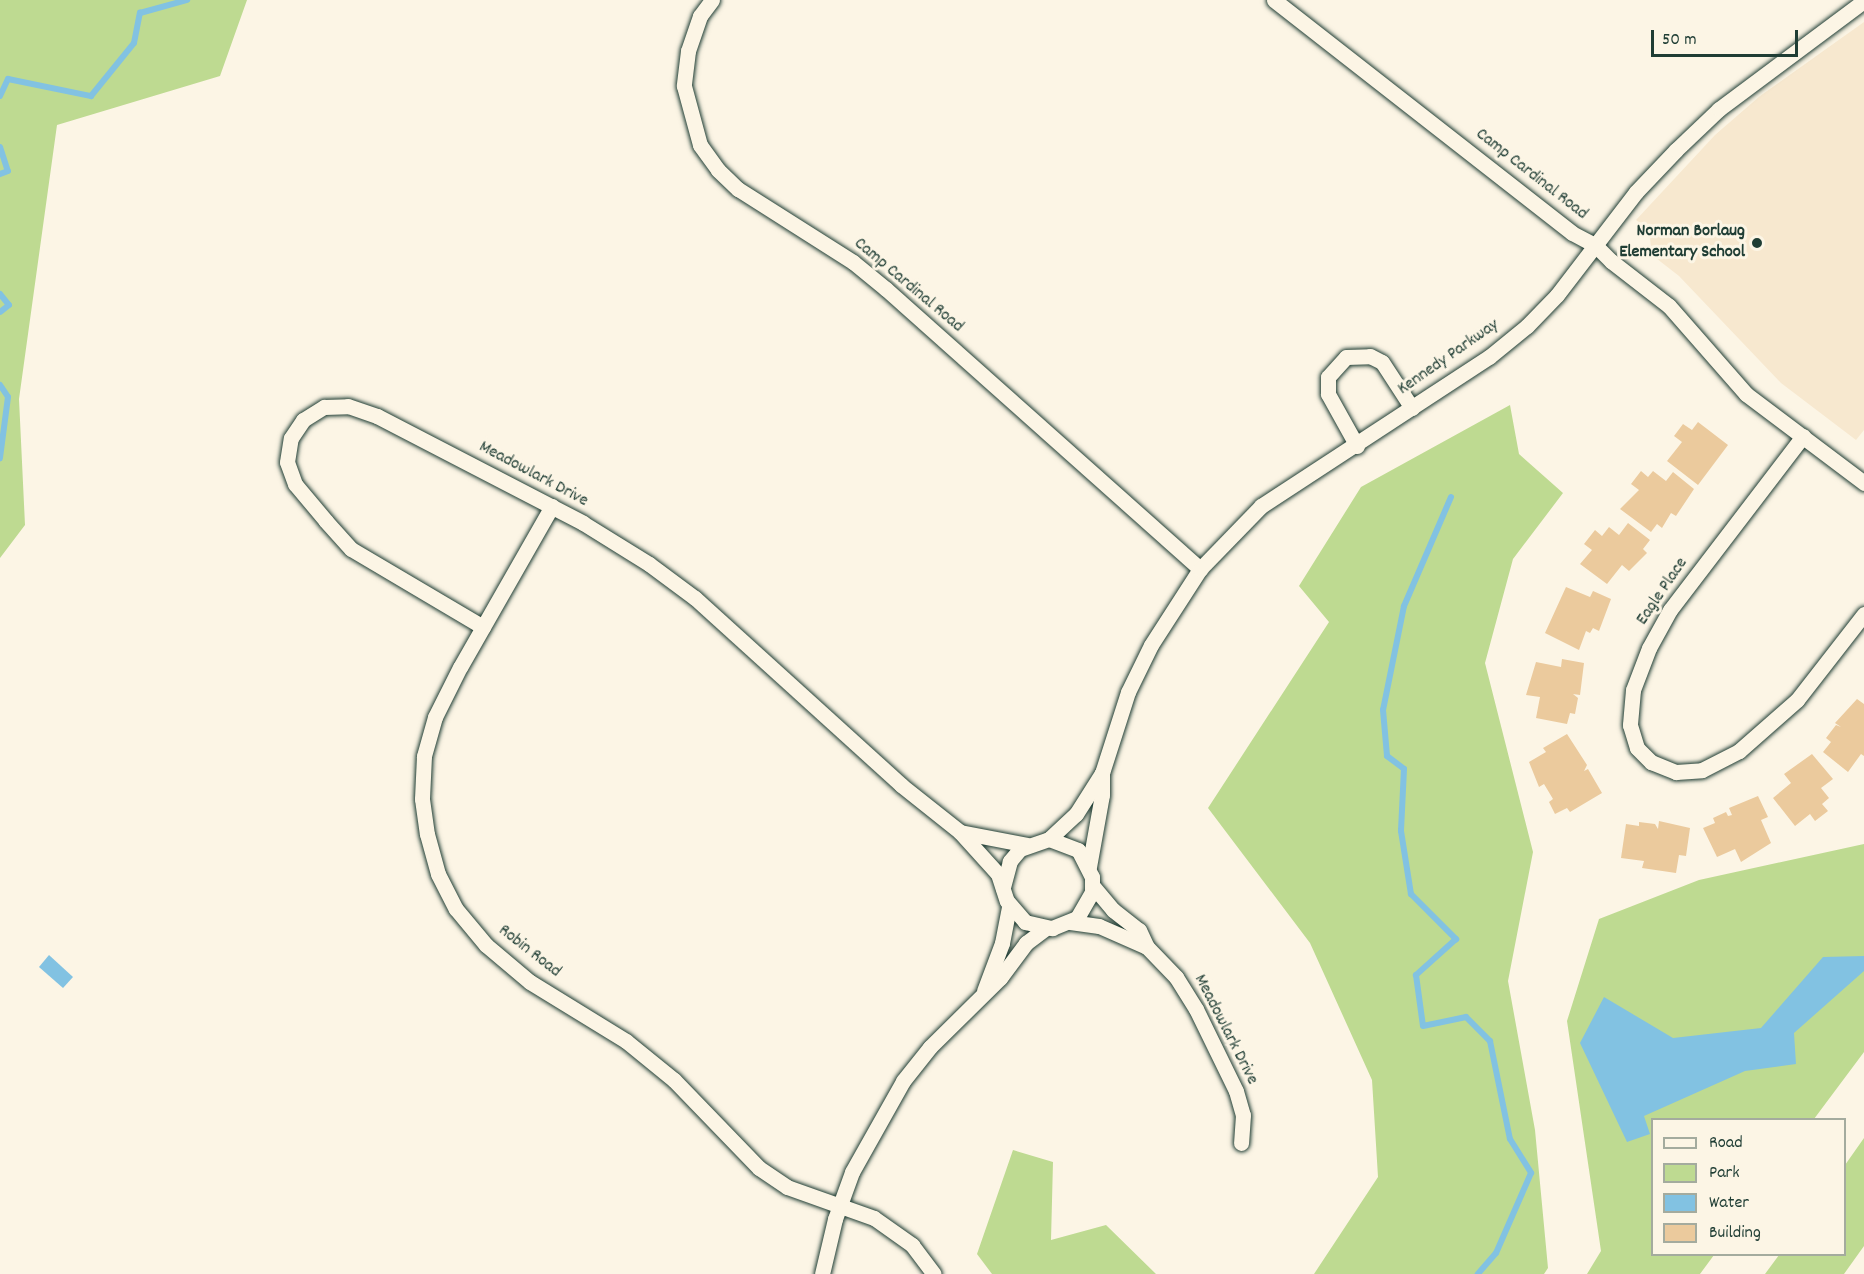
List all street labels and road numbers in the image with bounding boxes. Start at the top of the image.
street label: Camp Cardinal Road [1470,124,1592,226]
street label: Camp Cardinal Road [849,234,967,338]
street label: Kennedy Parkway [1394,315,1504,401]
street label: Meadowlark Drive [475,437,591,513]
street label: Eagle Place [1633,554,1693,630]
street label: Robin Road [493,921,565,983]
street label: Meadowlark Drive [1188,971,1262,1089]

